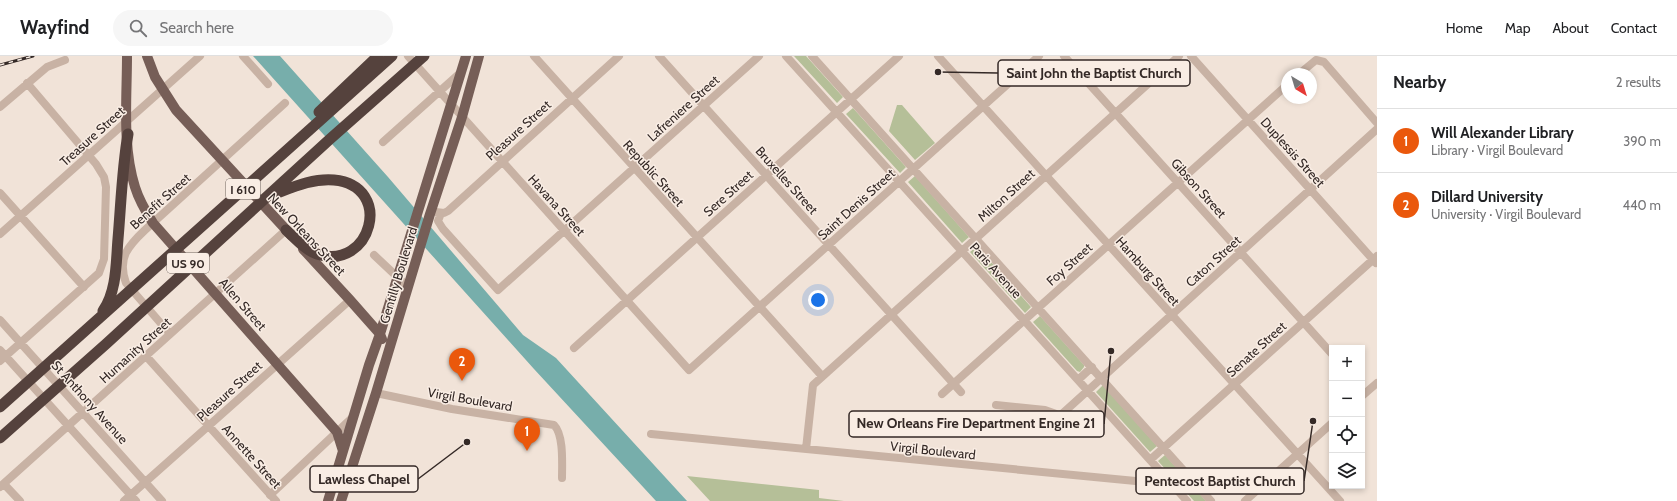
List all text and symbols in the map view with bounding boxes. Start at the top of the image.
search box [113,10,393,46]
text: Wayfind [20,16,89,39]
icon: search [127,17,149,39]
text: Search here [159,19,234,37]
text: Home [1446,19,1483,37]
text: Map [1505,19,1530,37]
text: About [1552,19,1589,37]
text: Contact [1611,19,1657,37]
callout: Saint John the Baptist Church [998,60,1190,86]
text: Saint John the Baptist Church [1006,64,1182,82]
north arrow [1281,68,1317,104]
street label: Lafreniere Street [644,71,723,144]
text: Nearby [1393,72,1446,92]
text: 2 results [1616,74,1661,90]
street label: Pleasure Street [482,96,554,164]
street label: Treasure Street [56,102,128,169]
street label: Duplessis Street [1258,114,1329,191]
text: Will Alexander Library [1431,124,1574,142]
text: 1 [1404,133,1408,149]
text: 390 m [1623,133,1661,149]
street label: Republic Street [620,137,688,210]
text: Library · Virgil Boulevard [1431,142,1563,158]
street label: Bruxelles Street [752,143,822,218]
street label: Gibson Street [1168,155,1230,222]
street label: Saint Denis Street [814,165,899,243]
street label: Milton Street [974,165,1038,225]
street label: Sere Street [700,166,757,219]
street label: Benefit Street [126,169,194,232]
street label: Havana Street [525,171,589,240]
road number: I 610 [226,179,260,199]
text: Dillard University [1431,188,1543,206]
street label: New Orleans Street [265,189,350,279]
text: 2 [1403,197,1409,213]
text: 440 m [1623,197,1661,213]
text: University · Virgil Boulevard [1431,206,1581,222]
street label: Gentilly Boulevard [376,225,420,325]
street label: Caton Street [1182,231,1245,290]
street label: Hamburg Street [1113,233,1184,309]
street label: Paris Avenue [967,239,1026,302]
street label: Foy Street [1043,239,1096,289]
road number: US 90 [167,253,209,273]
street label: Allen Street [216,275,271,334]
your location [808,290,828,310]
street label: Humanity Street [96,313,175,386]
street label: Senate Street [1223,318,1290,380]
map controls [1329,345,1365,489]
button: + [1329,345,1365,381]
pin: 2 [449,348,475,381]
street label: St Anthony Avenue [49,357,132,447]
street label: Pleasure Street [193,357,265,425]
button: − [1329,381,1365,417]
street label: Virgil Boulevard [426,384,514,414]
callout: New Orleans Fire Department Engine 21 [849,411,1104,437]
text: New Orleans Fire Department Engine 21 [856,414,1096,432]
button: locate [1329,417,1365,453]
pin: 1 [514,418,540,451]
street label: Annette Street [219,421,285,492]
street label: Virgil Boulevard [889,438,977,462]
button: layers [1329,453,1365,489]
callout: Lawless Chapel [310,466,418,492]
callout: Pentecost Baptist Church [1136,468,1304,494]
text: Lawless Chapel [318,470,410,488]
text: Pentecost Baptist Church [1144,472,1296,490]

